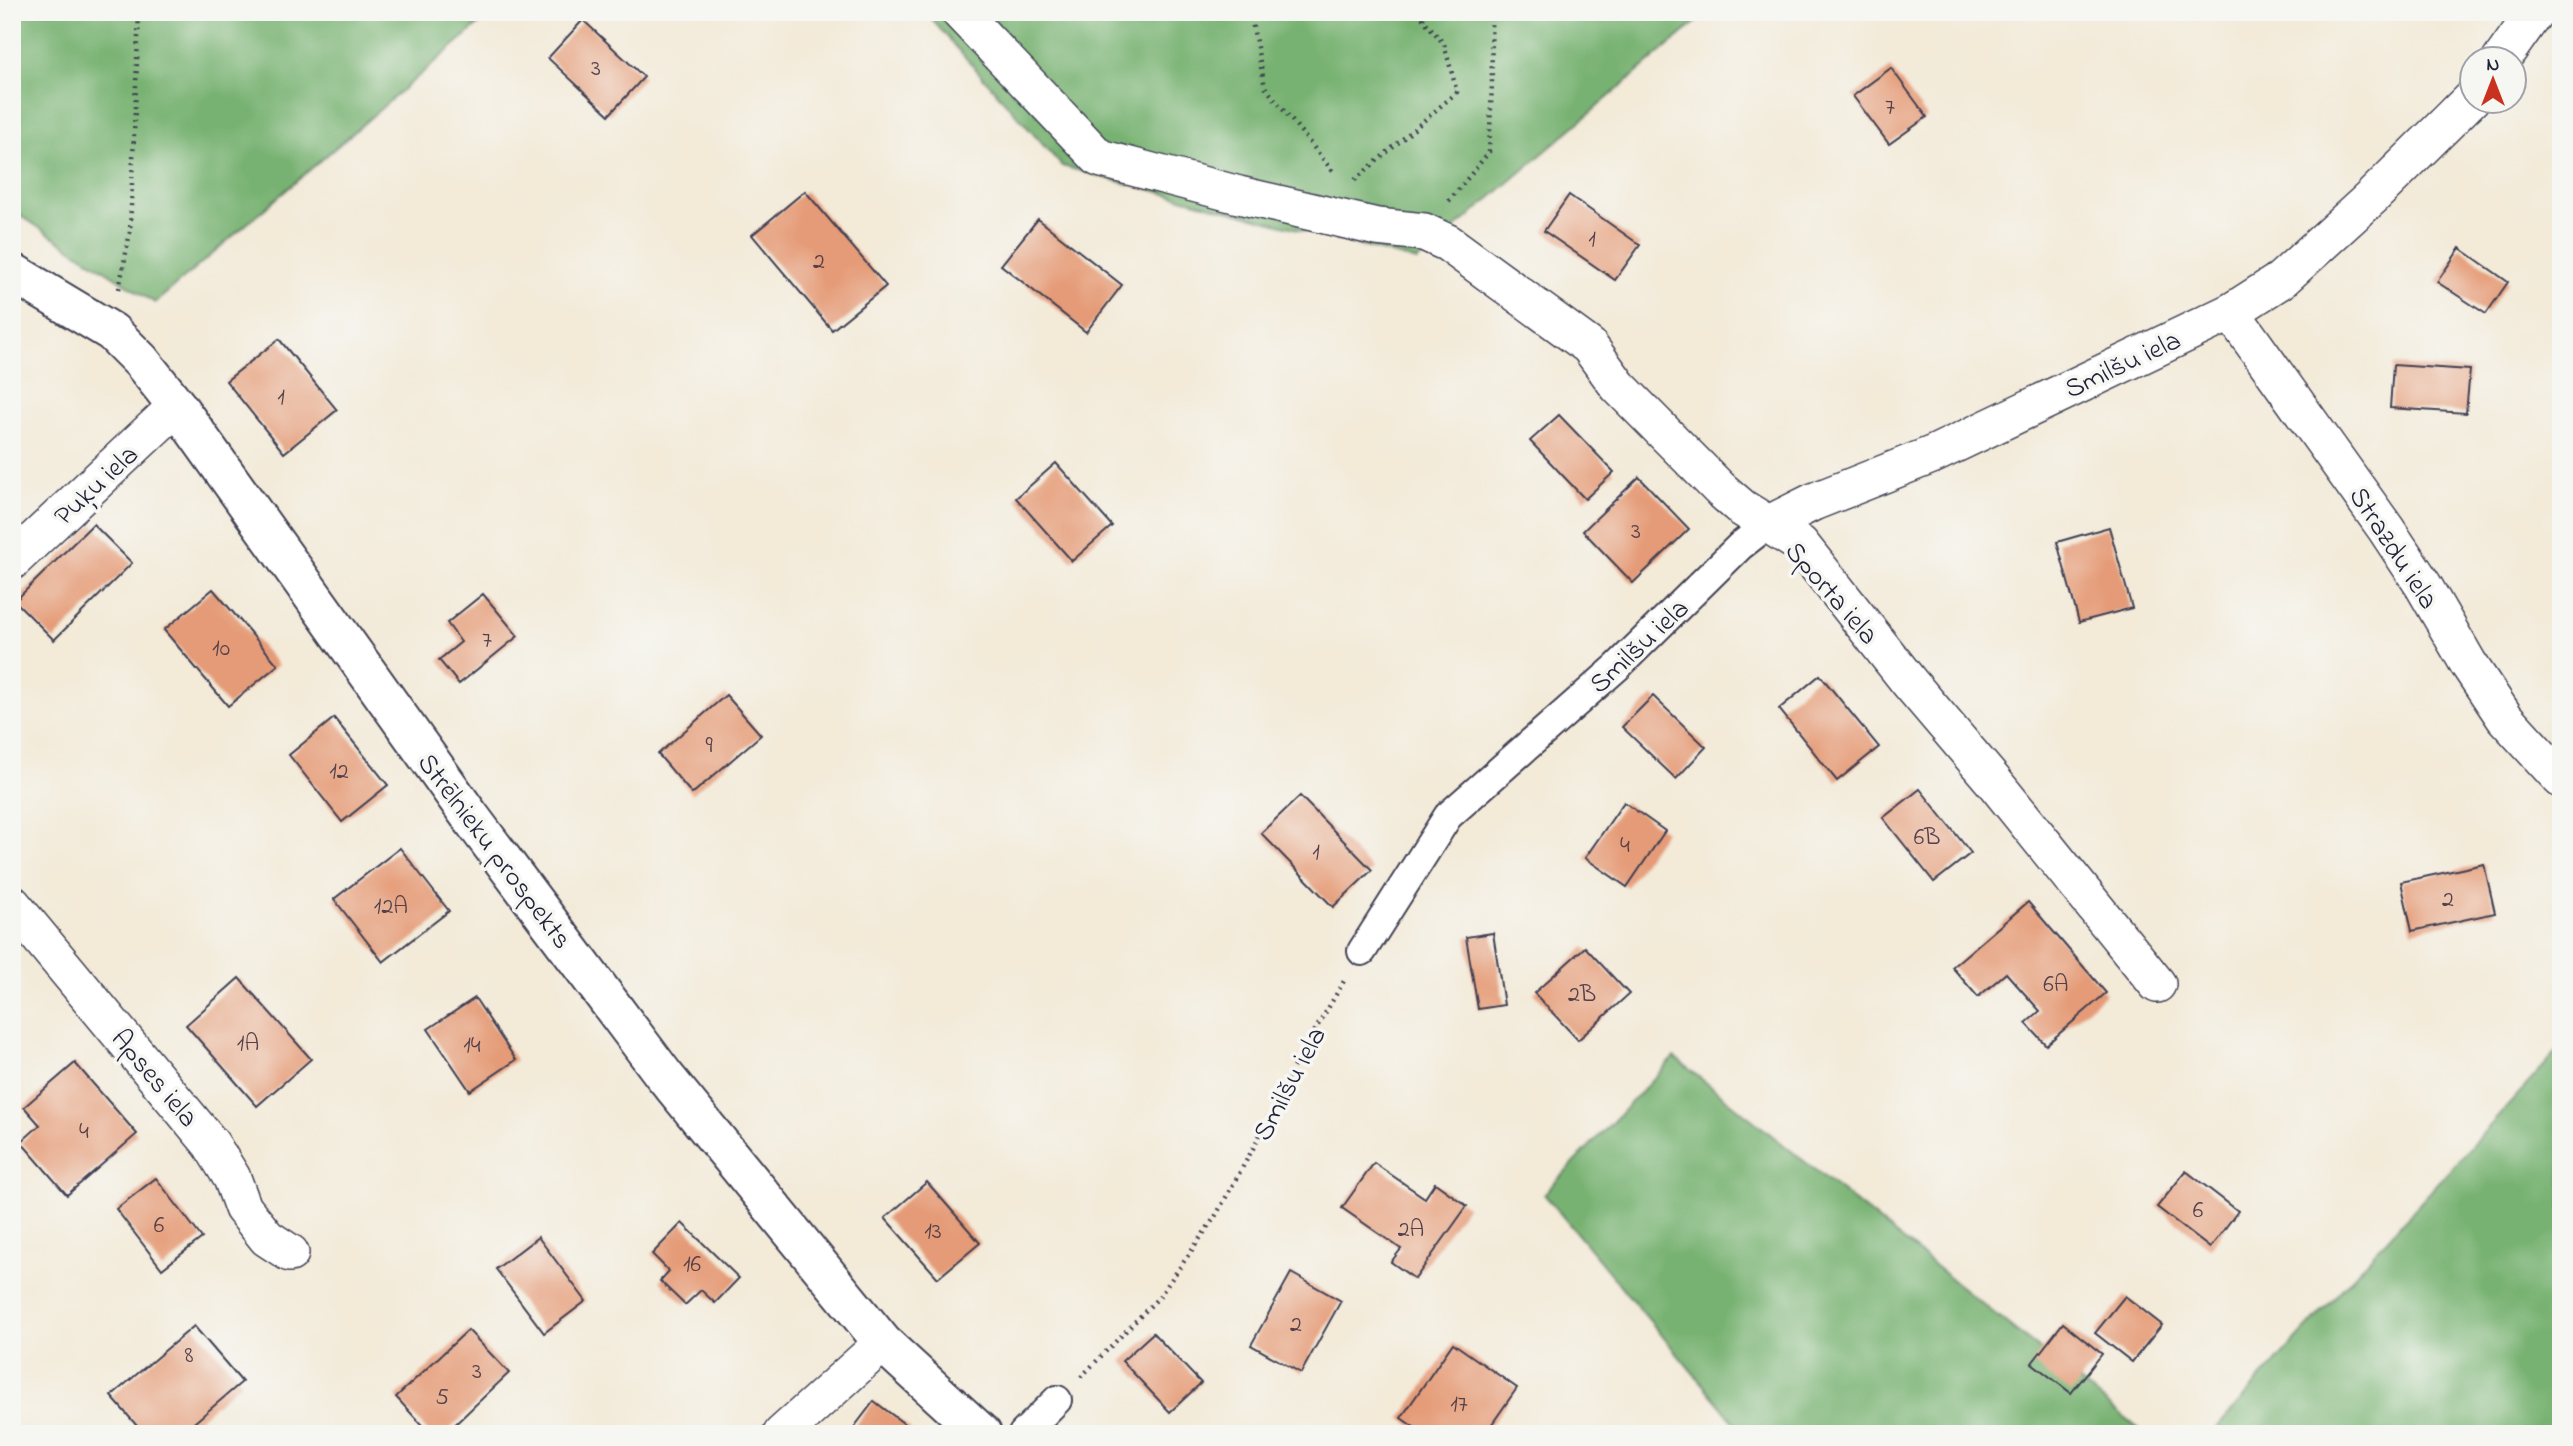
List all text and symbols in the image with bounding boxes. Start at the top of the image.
north arrow [2458,46,2528,116]
house number: 3 [591,52,601,87]
text: N [2487,52,2500,79]
house number: 7 [1885,91,1895,126]
house number: 1 [1588,223,1596,258]
house number: 2 [813,245,825,280]
street label: Smilšu iela [2059,321,2188,411]
house number: 1 [277,381,285,416]
street label: Puķu iela [46,436,149,537]
street label: Strazdu iela [2337,479,2447,618]
house number: 3 [1631,515,1641,550]
street label: Sporta iela [1774,534,1887,655]
street label: Smilšu iela [1581,590,1700,705]
house number: 7 [482,624,492,659]
house number: 10 [212,632,230,667]
house number: 9 [705,729,713,764]
street label: Strēlnieku prospekts [406,745,581,959]
house number: 12 [329,755,349,790]
house number: 6B [1914,821,1940,856]
house number: 4 [1620,829,1630,864]
house number: 1 [1312,836,1320,871]
house number: 2 [2442,883,2454,918]
house number: 12A [374,890,408,925]
house number: 6A [2043,968,2069,1003]
house number: 2B [1568,978,1596,1013]
street label: Smilšu iela [1244,1020,1338,1149]
street label: Apses iela [100,1021,207,1138]
house number: 1A [237,1027,259,1062]
house number: 14 [463,1029,481,1064]
house number: 4 [79,1115,89,1150]
house number: 6 [2193,1194,2204,1229]
house number: 6 [154,1209,165,1244]
house number: 2A [1398,1213,1424,1248]
house number: 13 [924,1215,942,1250]
house number: 16 [683,1248,702,1283]
house number: 2 [1290,1308,1302,1343]
house number: 8 [185,1339,194,1374]
house number: 3 [472,1355,482,1390]
house number: 5 [435,1381,449,1416]
house number: 17 [1450,1388,1468,1423]

